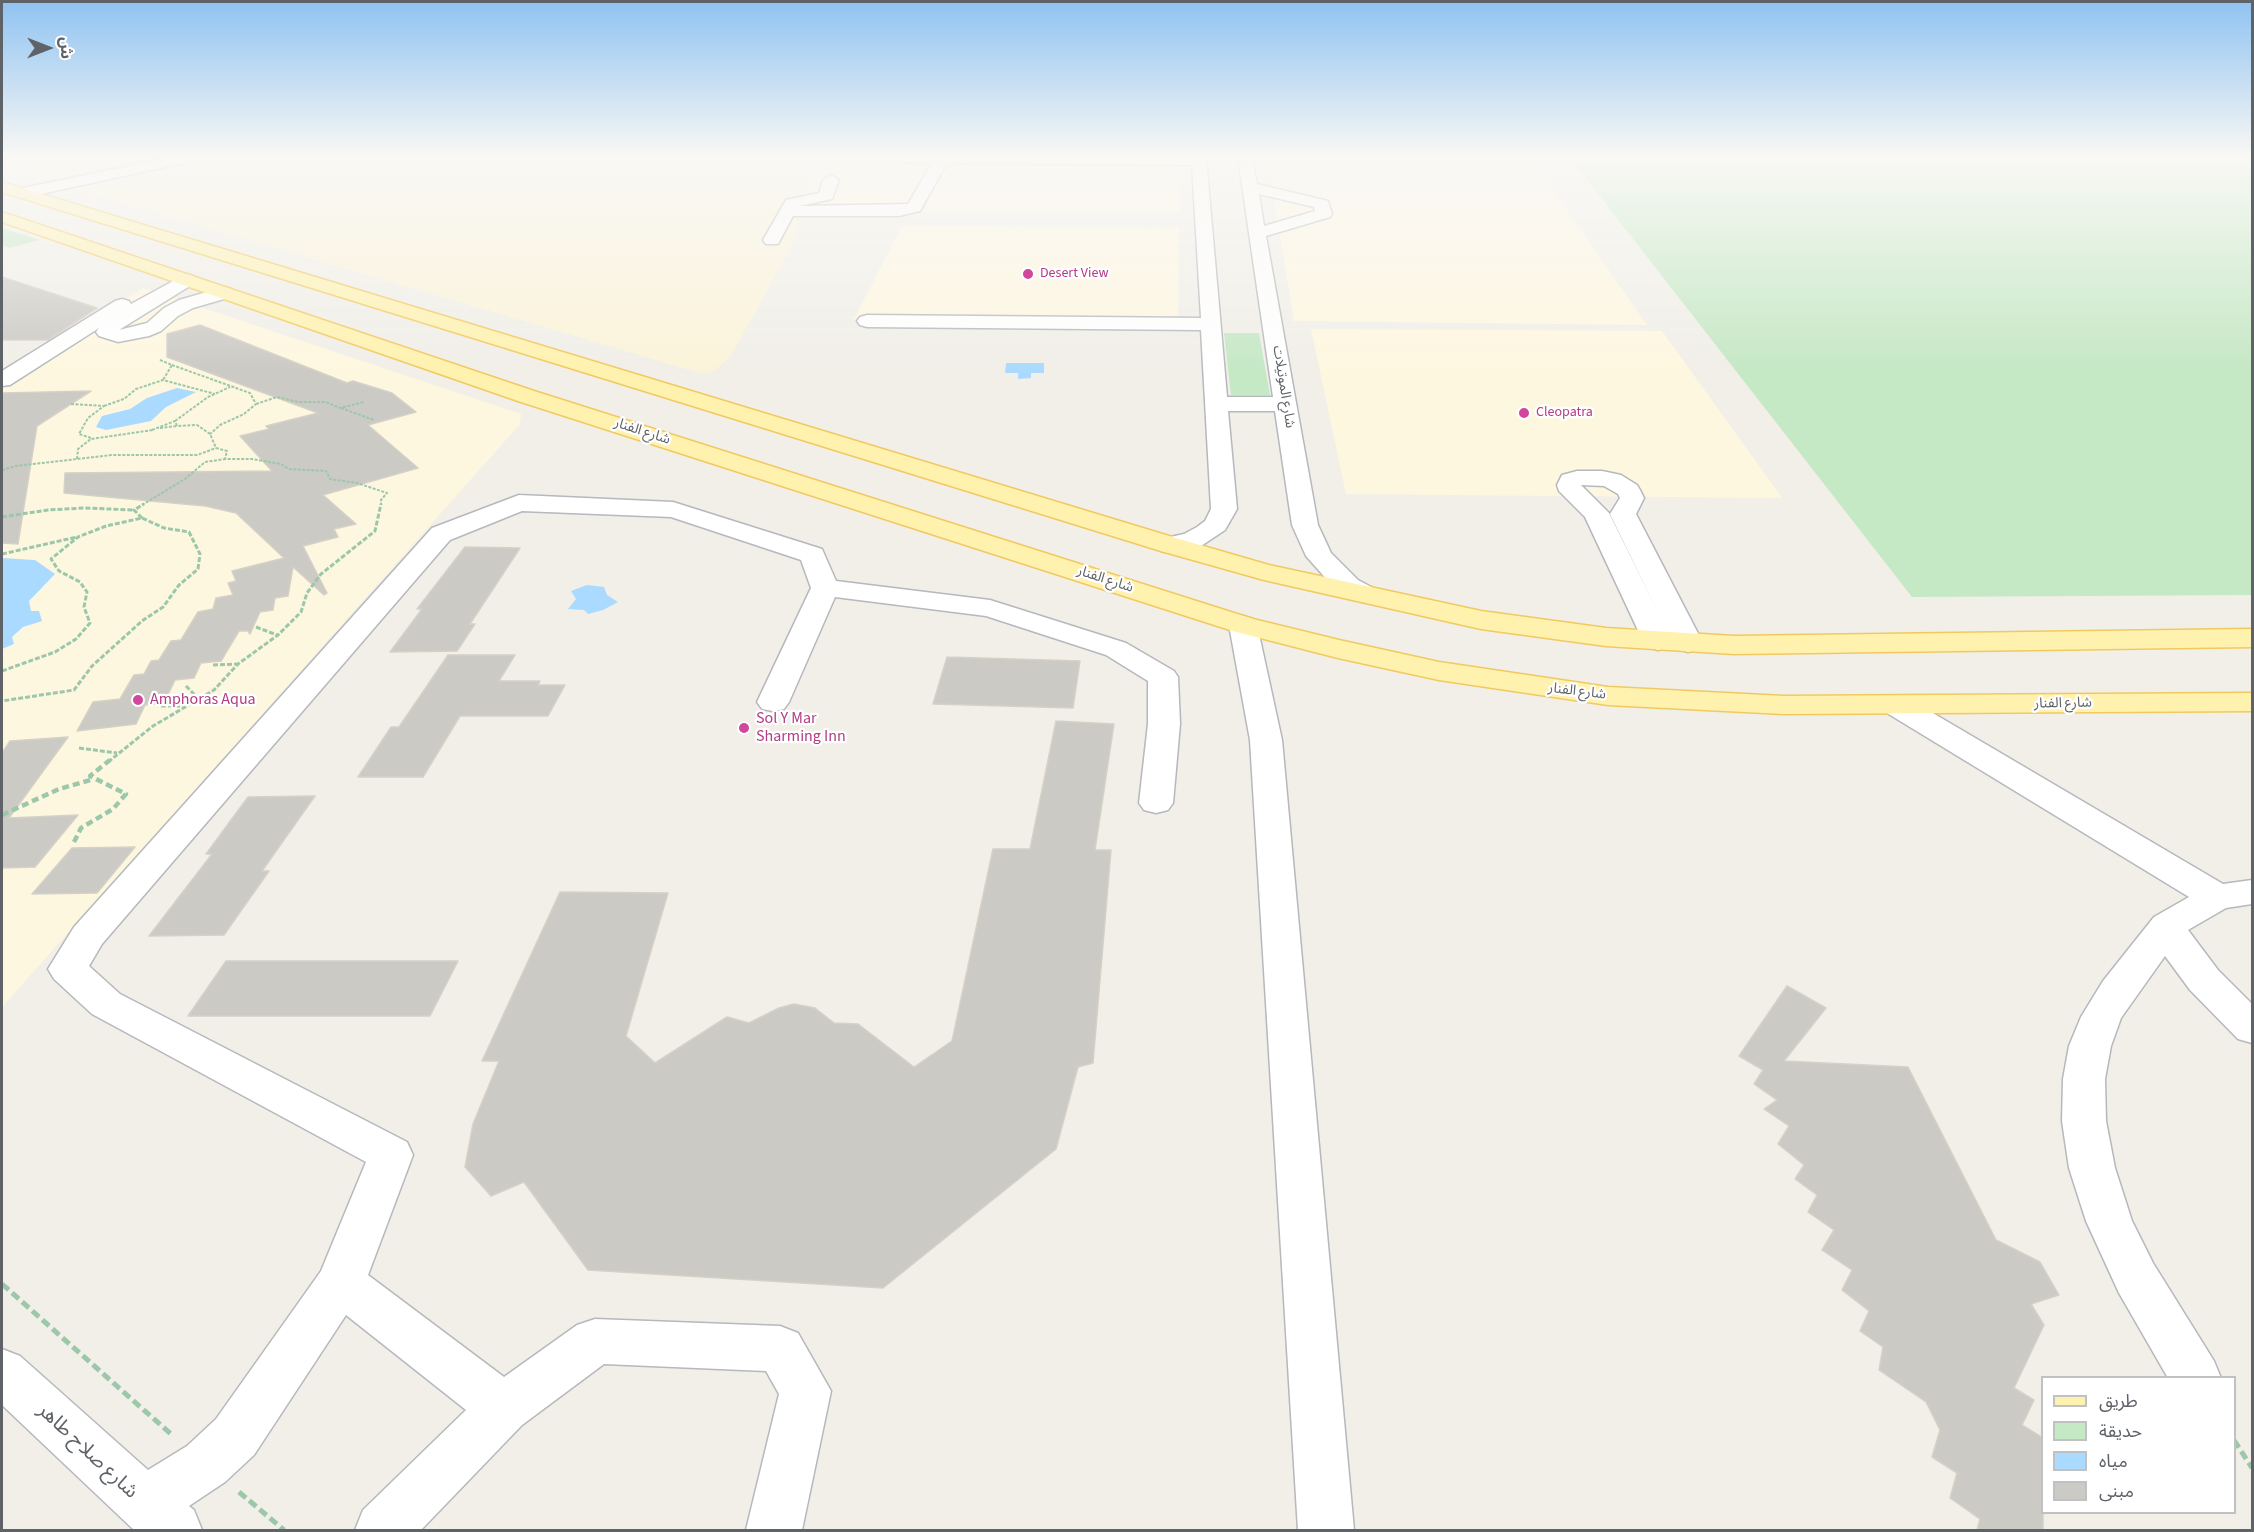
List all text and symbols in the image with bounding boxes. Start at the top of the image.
north arrow [18,18,78,78]
text: ش [55,37,77,59]
place label: Desert View [1040,266,1108,282]
marker: Desert View [1021,267,1035,281]
street label: شارع الموتيلات [1268,344,1298,430]
place label: Cleopatra [1536,405,1593,421]
marker: Cleopatra [1517,406,1531,420]
street label: شارع الفنار [612,415,672,449]
street label: شارع الفنار [1075,563,1135,597]
street label: شارع الفنار [1547,680,1607,704]
place label: Amphoras Aqua [150,690,256,710]
marker: Amphoras Aqua [131,693,145,707]
street label: شارع الفنار [2034,695,2092,713]
place label: Sol Y Mar Sharming Inn [756,709,846,747]
marker: Sol Y Mar Sharming Inn [737,721,751,735]
legend [2041,1376,2236,1514]
text: طريق [2099,1389,2138,1414]
street label: شارع صلاح طاهر [32,1399,142,1505]
text: حديقة [2099,1419,2142,1444]
text: مياه [2099,1449,2128,1474]
text: مبنى [2099,1479,2134,1504]

